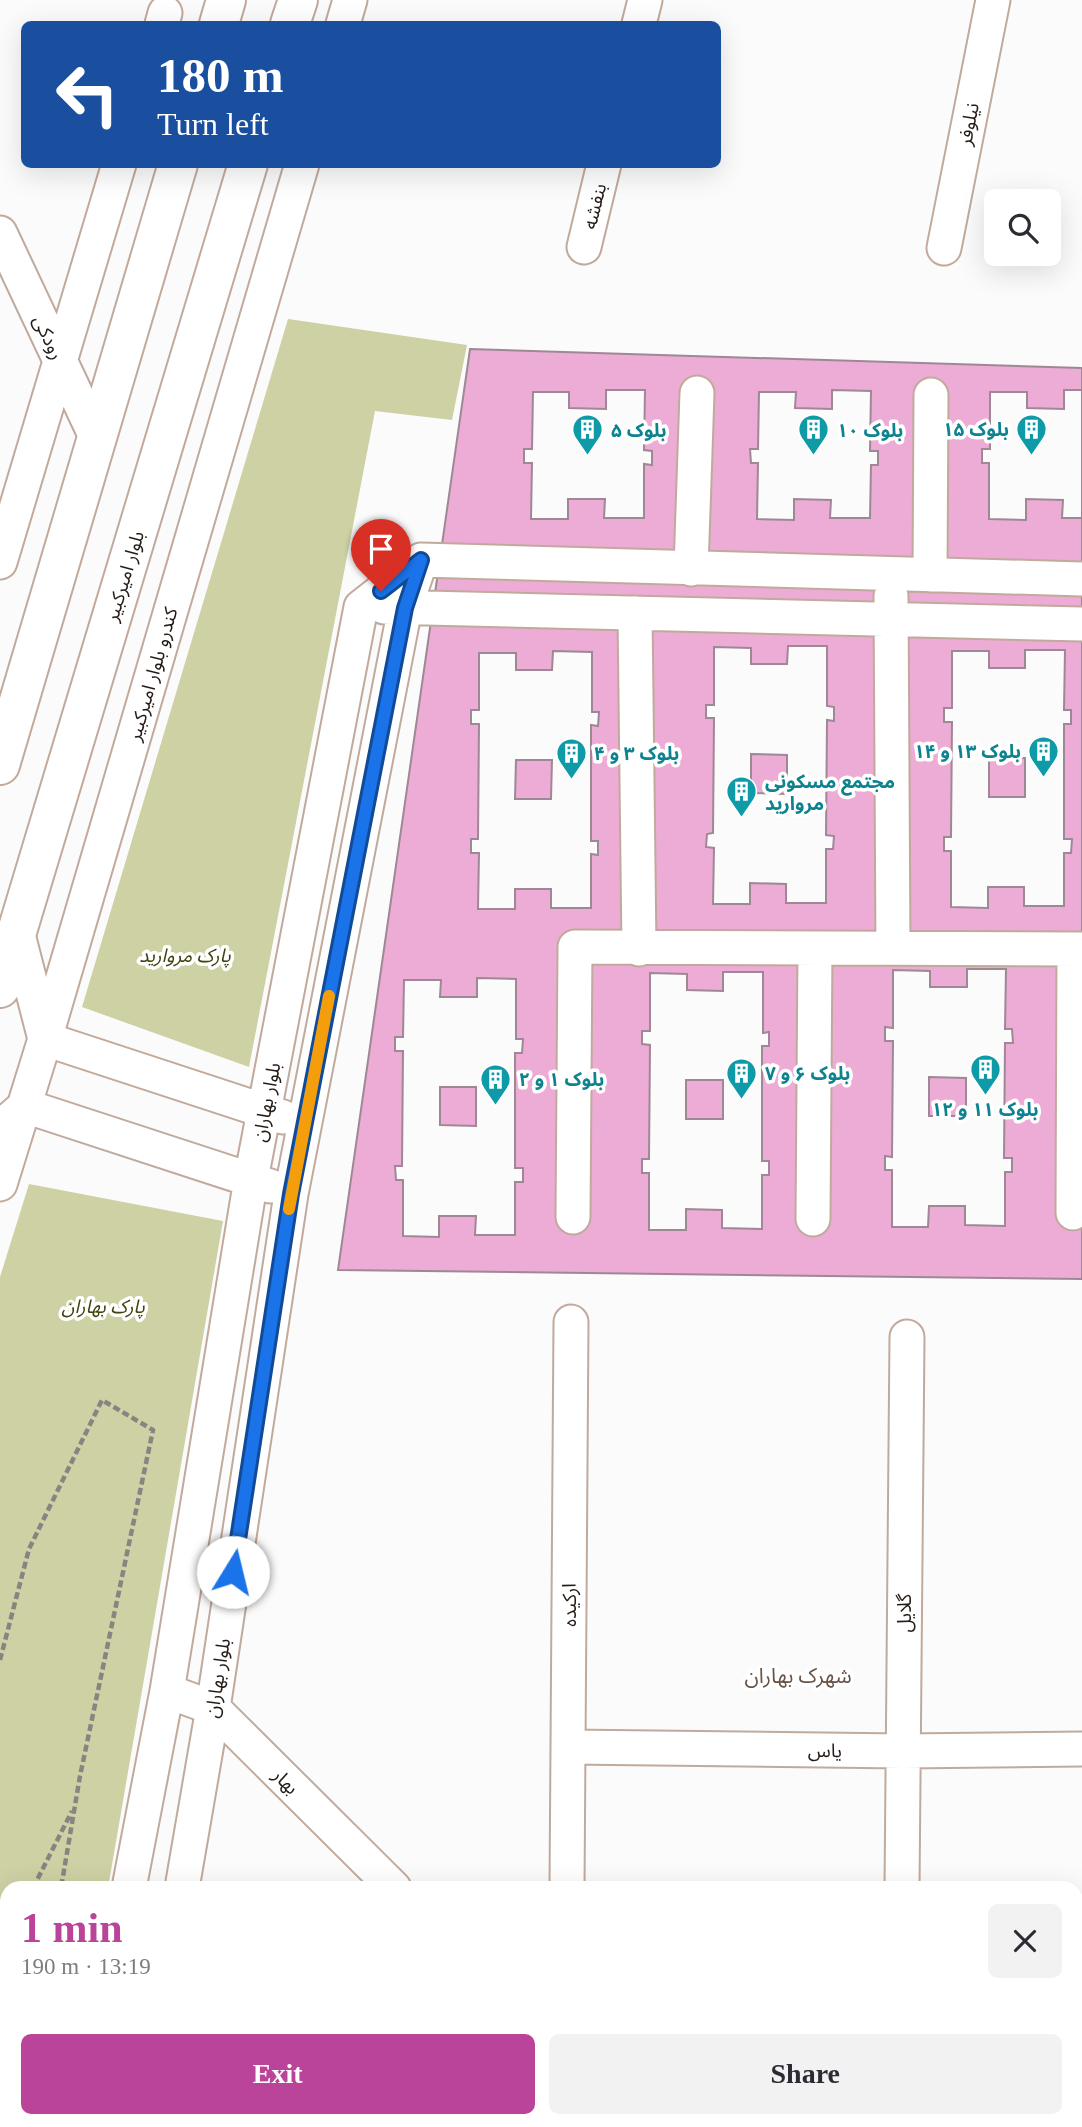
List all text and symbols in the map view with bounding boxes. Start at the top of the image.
text: 180 m [157,48,284,103]
icon: left [42,49,133,140]
street label: نیلوفر [954,101,984,148]
text: Turn left [157,106,269,142]
street label: بنفشه [579,181,610,231]
map controls [984,189,1061,266]
button: search [984,189,1061,266]
street label: رودکی [28,312,68,363]
building icon: بلوک ۱۵ [1015,412,1049,456]
building icon: بلوک ۵ [571,413,605,457]
building icon: بلوک ۱۰ [797,413,831,457]
place label: بلوک ۱۵ [943,419,1009,440]
place label: بلوک ۵ [611,420,666,441]
place label: بلوک ۱۰ [837,420,903,441]
pin [351,519,411,591]
street label: بلوار امیرکبیر [100,528,149,625]
icon: arrive [362,530,400,568]
street label: کندرو بلوار امیرکبیر [123,604,183,745]
building icon: بلوک ۱۳ و ۱۴ [1027,734,1061,778]
building icon: بلوک ۳ و ۴ [554,736,588,780]
place label: بلوک ۱۳ و ۱۴ [914,741,1021,762]
place label: بلوک ۳ و ۴ [594,743,679,764]
place label: مجتمع مسکونی مروارید [765,771,895,815]
building icon: مجتمع مسکونی مروارید [725,775,759,819]
park label: پارک مروارید [139,945,231,968]
building icon: بلوک ۱۱ و ۱۲ [968,1053,1002,1097]
building icon: بلوک ۶ و ۷ [725,1056,759,1100]
street label: بلوار بهاران [249,1061,285,1144]
building icon: بلوک ۱ و ۲ [479,1062,513,1106]
place label: بلوک ۶ و ۷ [765,1063,850,1084]
place label: بلوک ۱ و ۲ [519,1069,604,1090]
place label: بلوک ۱۱ و ۱۲ [931,1099,1039,1120]
park label: پارک بهاران [61,1296,145,1319]
position arrow [196,1535,270,1609]
street label: ارکیده [559,1583,581,1627]
street label: گلایل [894,1592,916,1632]
street label: بلوار بهاران [201,1637,235,1720]
district label: شهرک بهاران [744,1664,852,1688]
street label: یاس [808,1740,842,1762]
street label: بهار [267,1764,303,1799]
button: close [988,1904,1062,1978]
text: 1 min [21,1905,123,1951]
text: 190 m · 13:19 [21,1954,151,1979]
button: Exit [21,2034,535,2114]
button: Share [549,2034,1062,2114]

